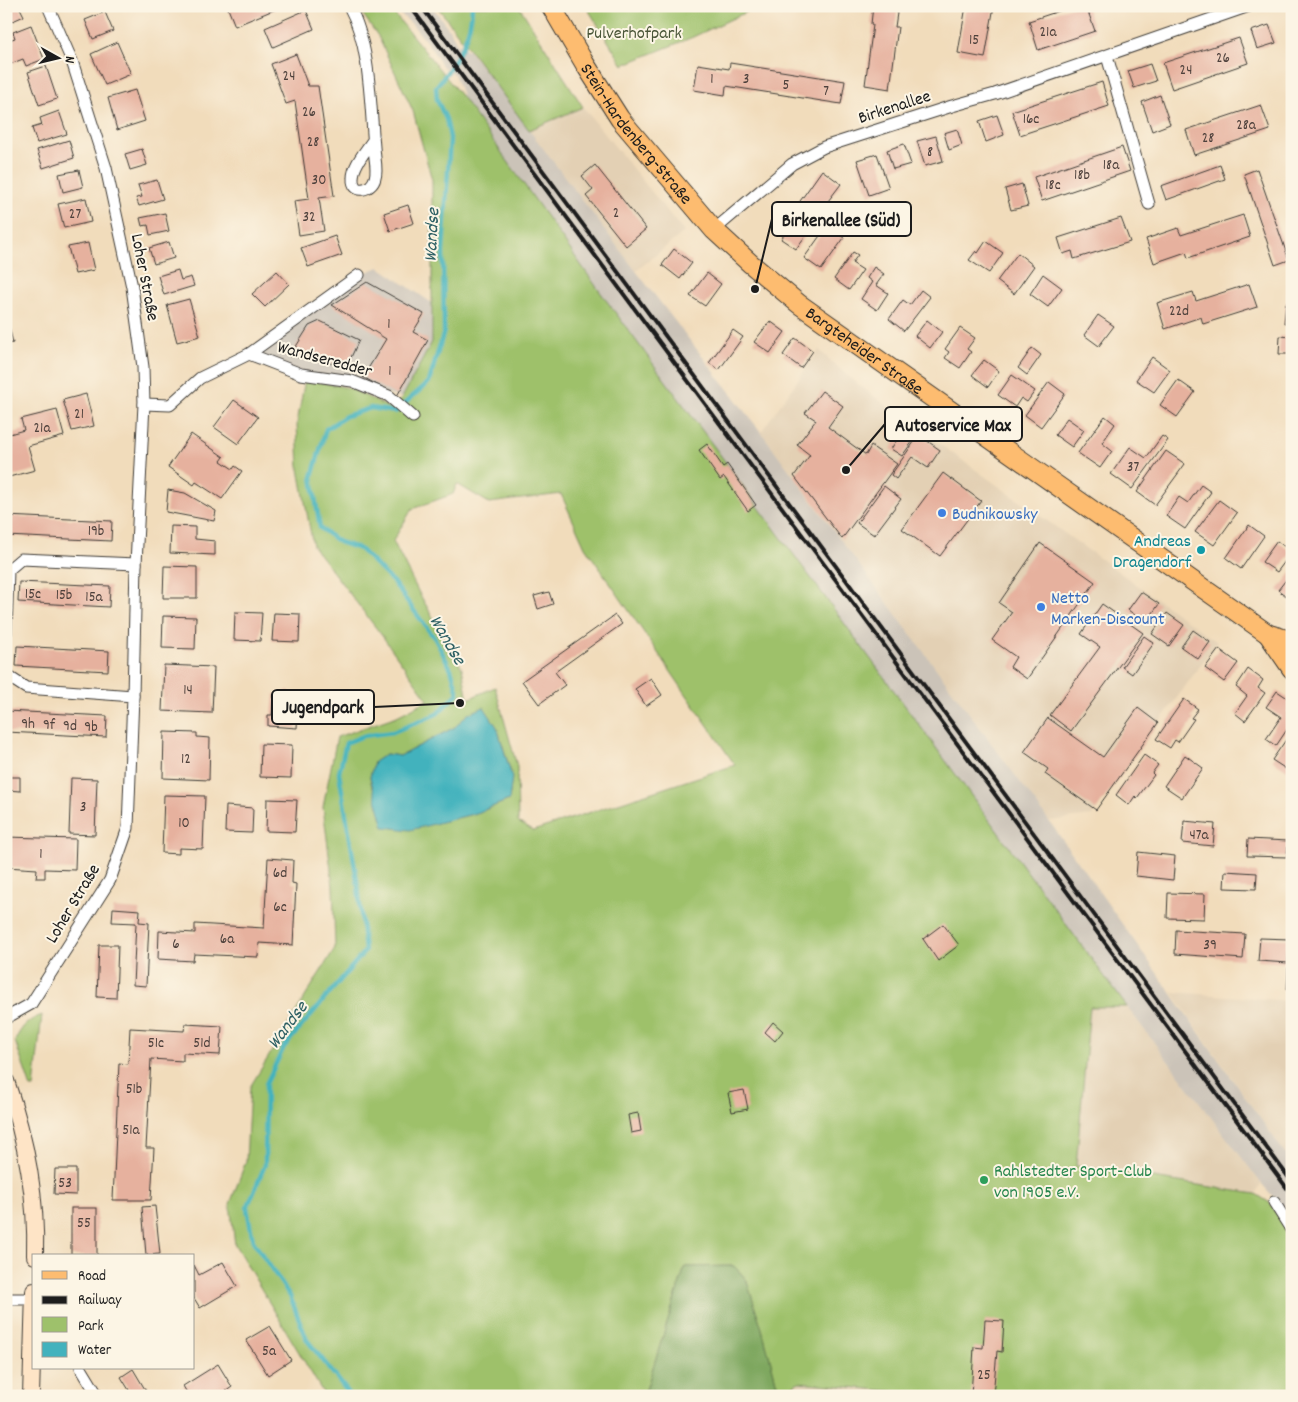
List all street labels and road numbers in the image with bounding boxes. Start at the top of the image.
street label: Stein-Hardenberg-Straße [573,59,697,211]
street label: Birkenallee [855,85,934,132]
street label: Loher Straße [123,232,164,323]
street label: Bargteheider Straße [799,302,927,403]
street label: Wandseredder [274,336,375,385]
street label: Loher Straße [41,860,108,949]

